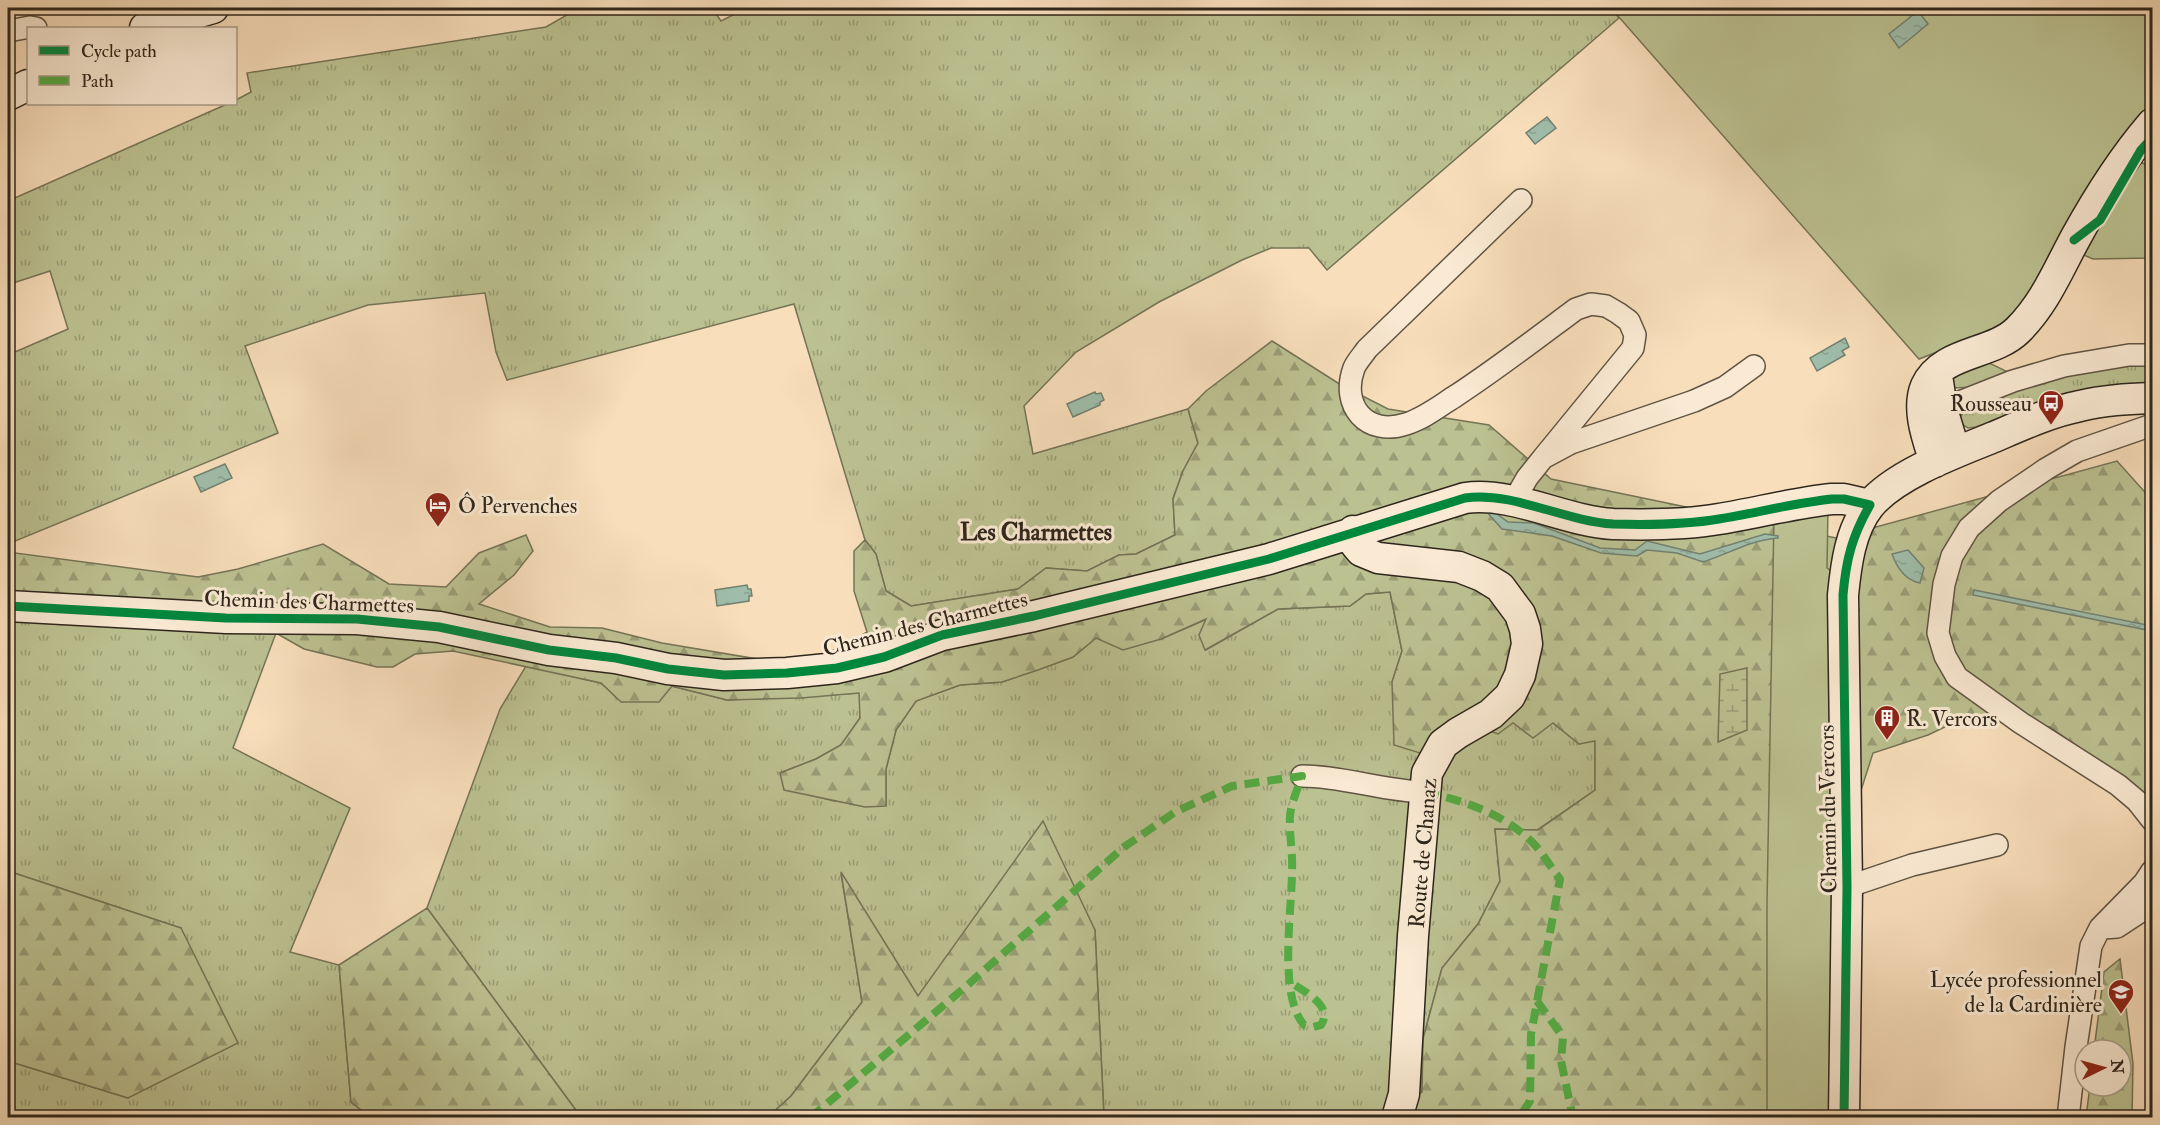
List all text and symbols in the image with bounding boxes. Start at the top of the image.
legend [27,27,237,105]
text: Cycle path [81,40,157,63]
text: Path [81,70,114,93]
bus stop icon: Rousseau [2036,388,2066,426]
place label: Rousseau [1950,390,2032,418]
hotel icon: Ô Pervenches [423,490,453,528]
place label: Ô Pervenches [458,491,577,520]
district label: Les Charmettes [960,517,1112,548]
street label: Chemin des Charmettes [204,584,414,620]
street label: Chemin des Charmettes [820,585,1031,663]
building icon: R. Vercors [1872,703,1902,741]
place label: R. Vercors [1906,705,1997,733]
street label: Chemin du Vercors [1813,724,1843,894]
street label: Route de Chanaz [1402,776,1444,929]
place label: Lycée professionnel de la Cardinière [1930,966,2102,1019]
school or university icon: Lycée professionnel de la Cardinière [2106,977,2136,1015]
north arrow [2073,1038,2133,1098]
text: N [2106,1058,2128,1075]

